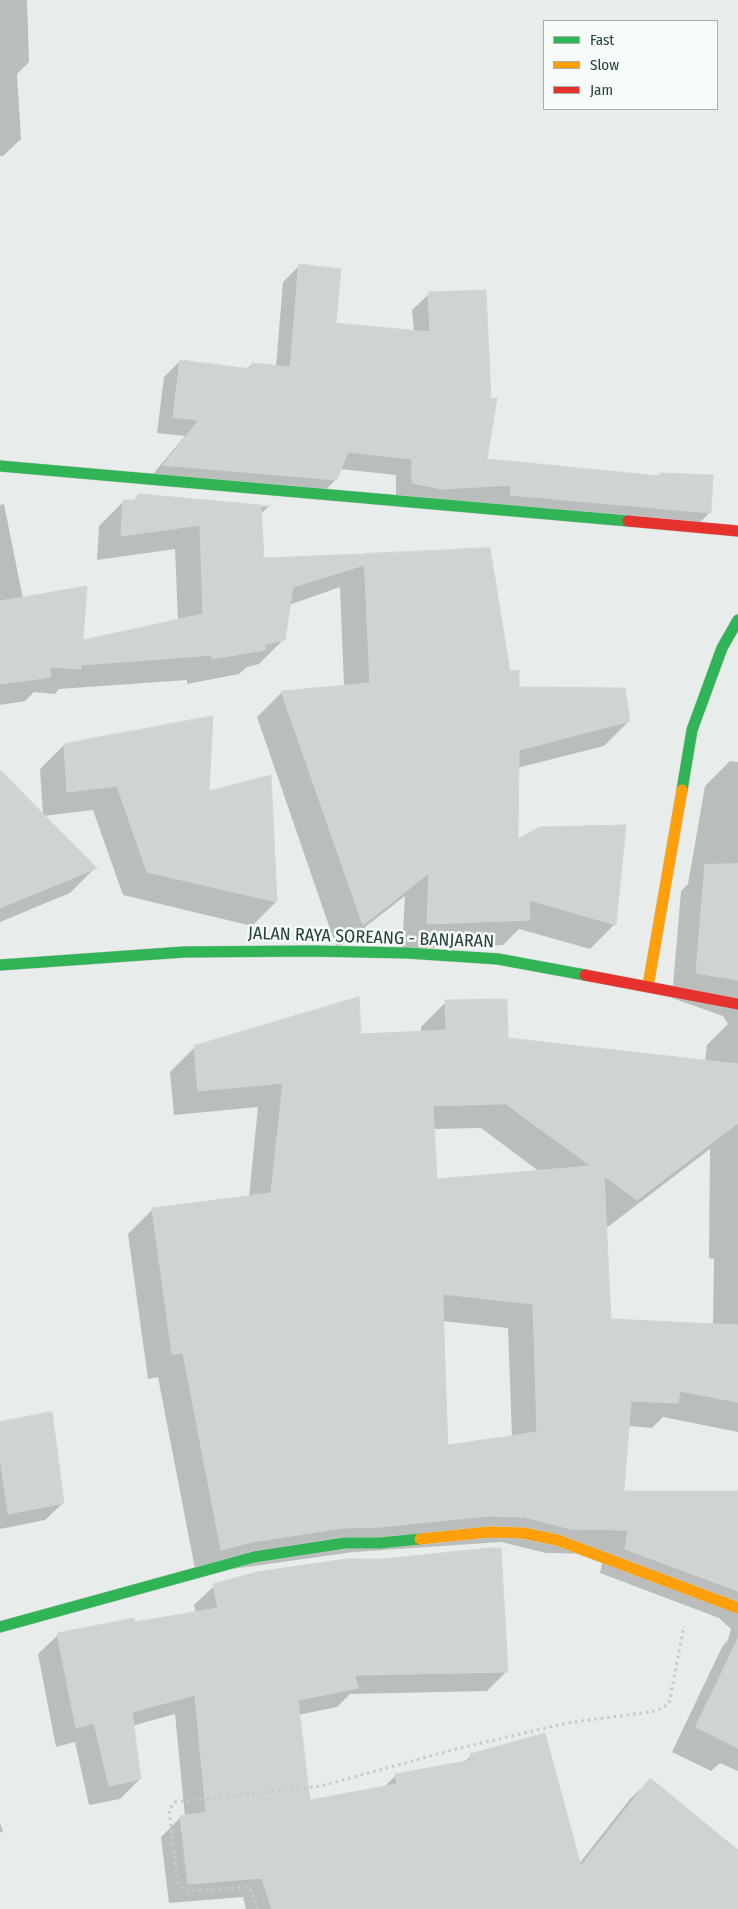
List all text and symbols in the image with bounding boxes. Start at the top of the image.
legend [543,20,718,110]
text: Fast [590,31,614,49]
text: Slow [590,56,619,74]
text: Jam [590,81,613,99]
street label: JALAN RAYA SOREANG - BANJARAN [248,923,494,953]

